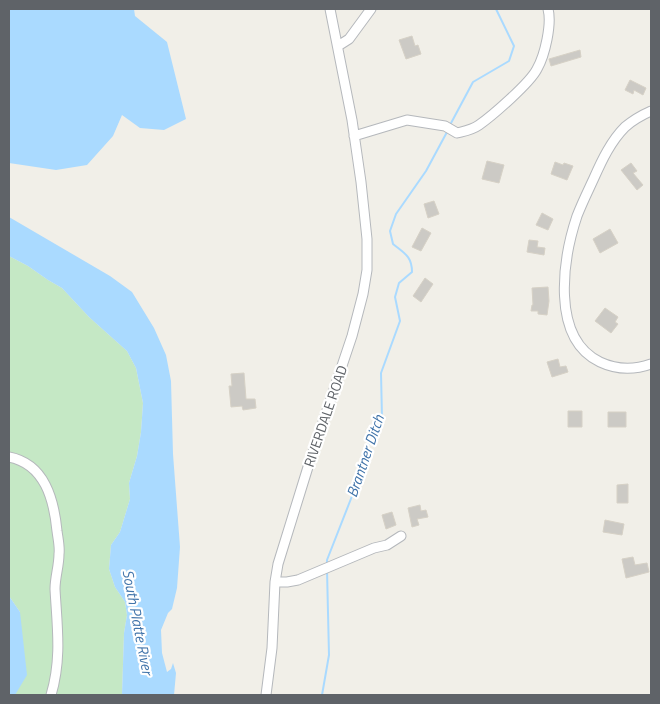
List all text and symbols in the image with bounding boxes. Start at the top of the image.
street label: RIVERDALE ROAD [298,362,352,470]
water label: Brantner Ditch [340,411,390,500]
water label: South Platte River [117,568,160,679]

